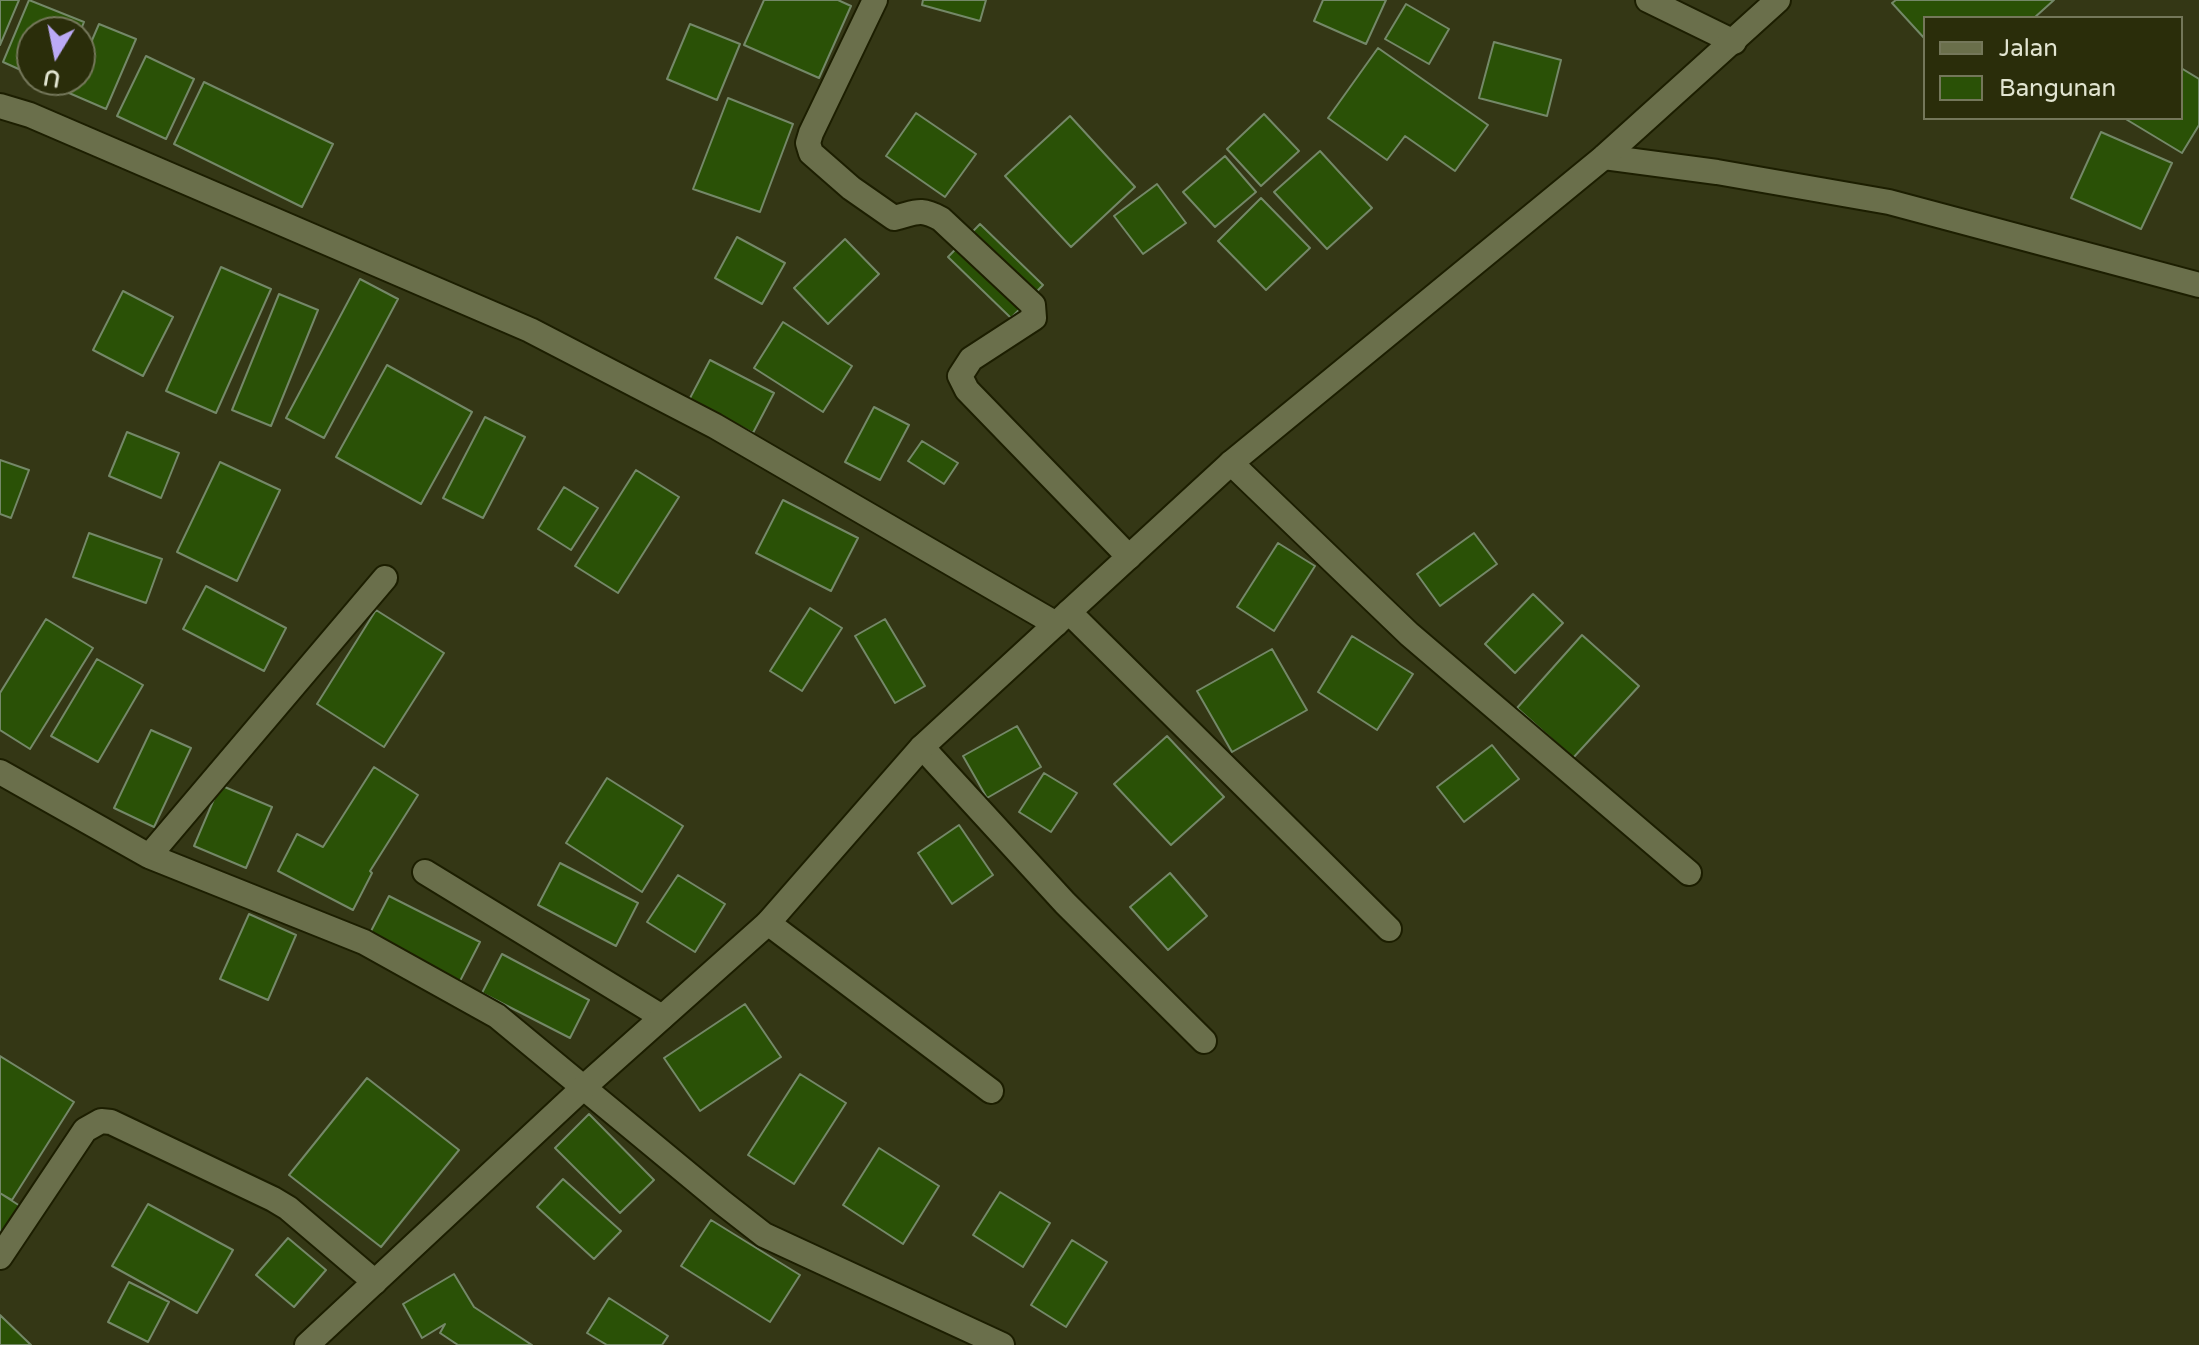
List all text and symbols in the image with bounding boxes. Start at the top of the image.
north arrow [16,16,96,96]
legend [1923,16,2183,120]
text: Jalan [1999,34,2058,63]
text: U [42,63,63,92]
text: Bangunan [1999,74,2116,103]

